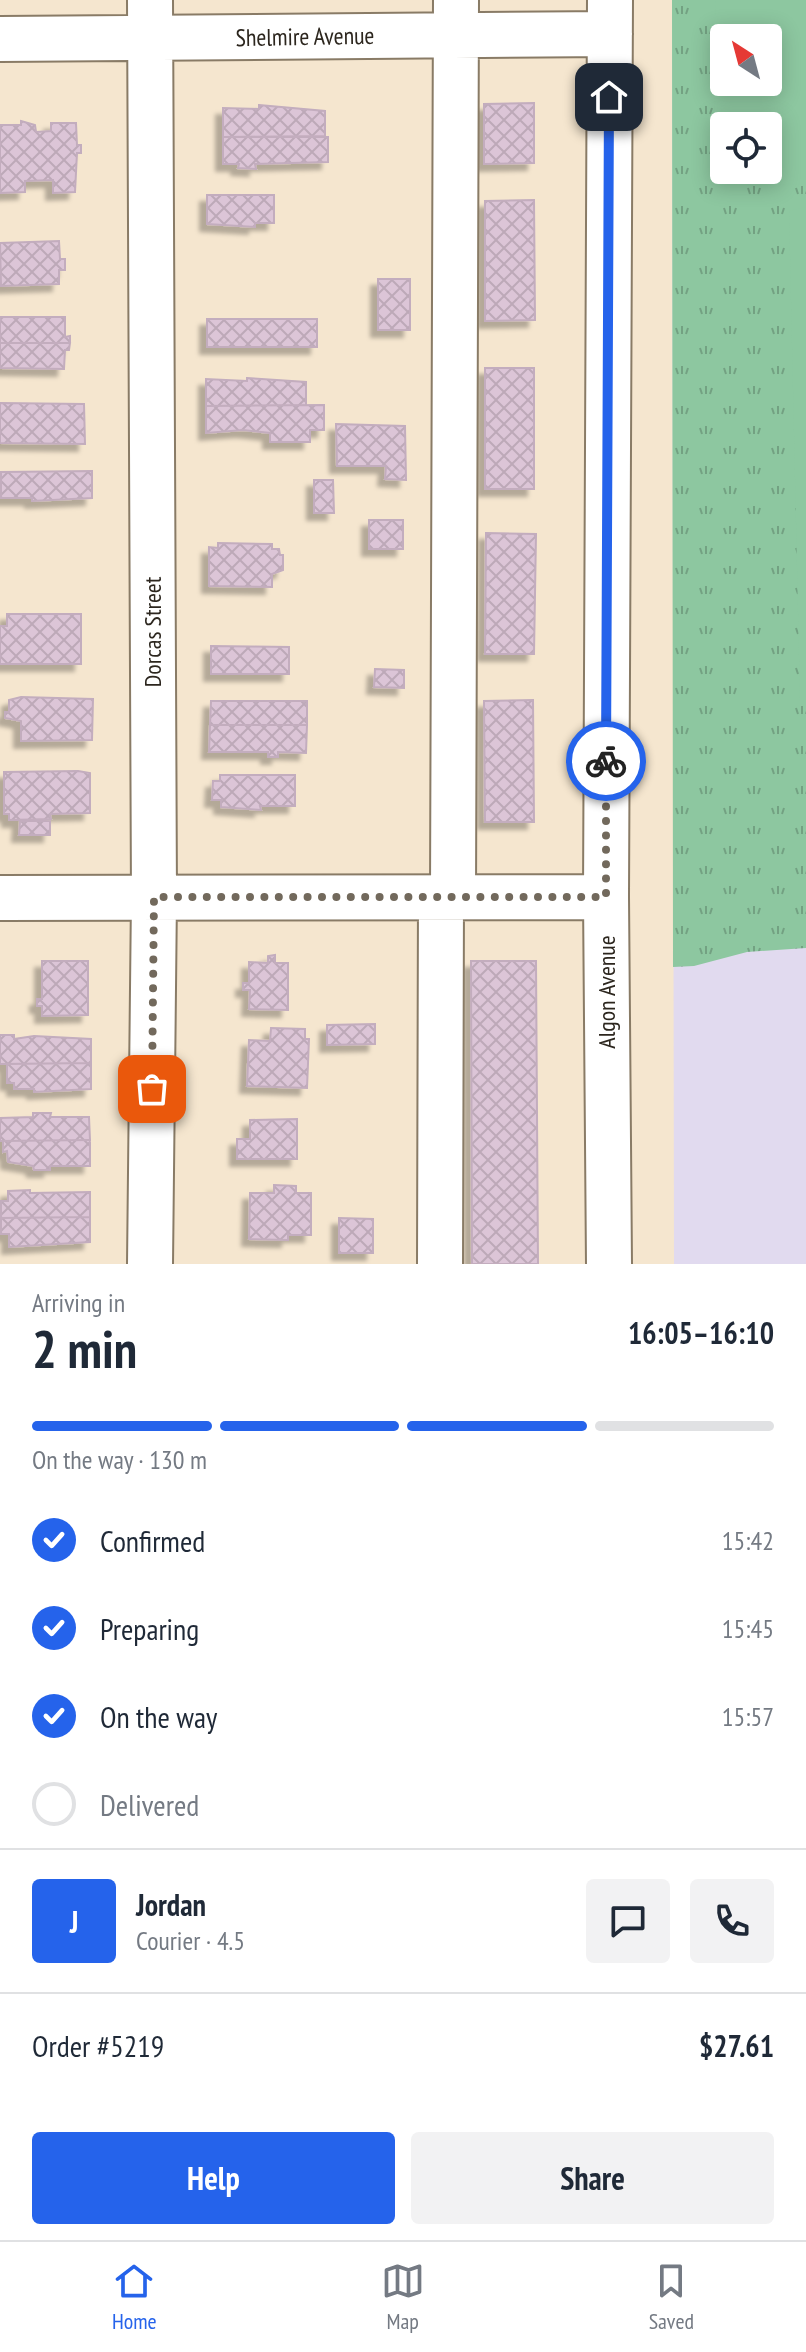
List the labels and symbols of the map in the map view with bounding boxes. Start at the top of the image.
street label: Shelmire Avenue [235,20,375,53]
north arrow [710,24,782,96]
pin [575,63,643,131]
street label: Dorcas Street [137,576,168,687]
courier [566,721,646,801]
street label: Algon Avenue [591,935,622,1049]
pin [118,1055,186,1123]

